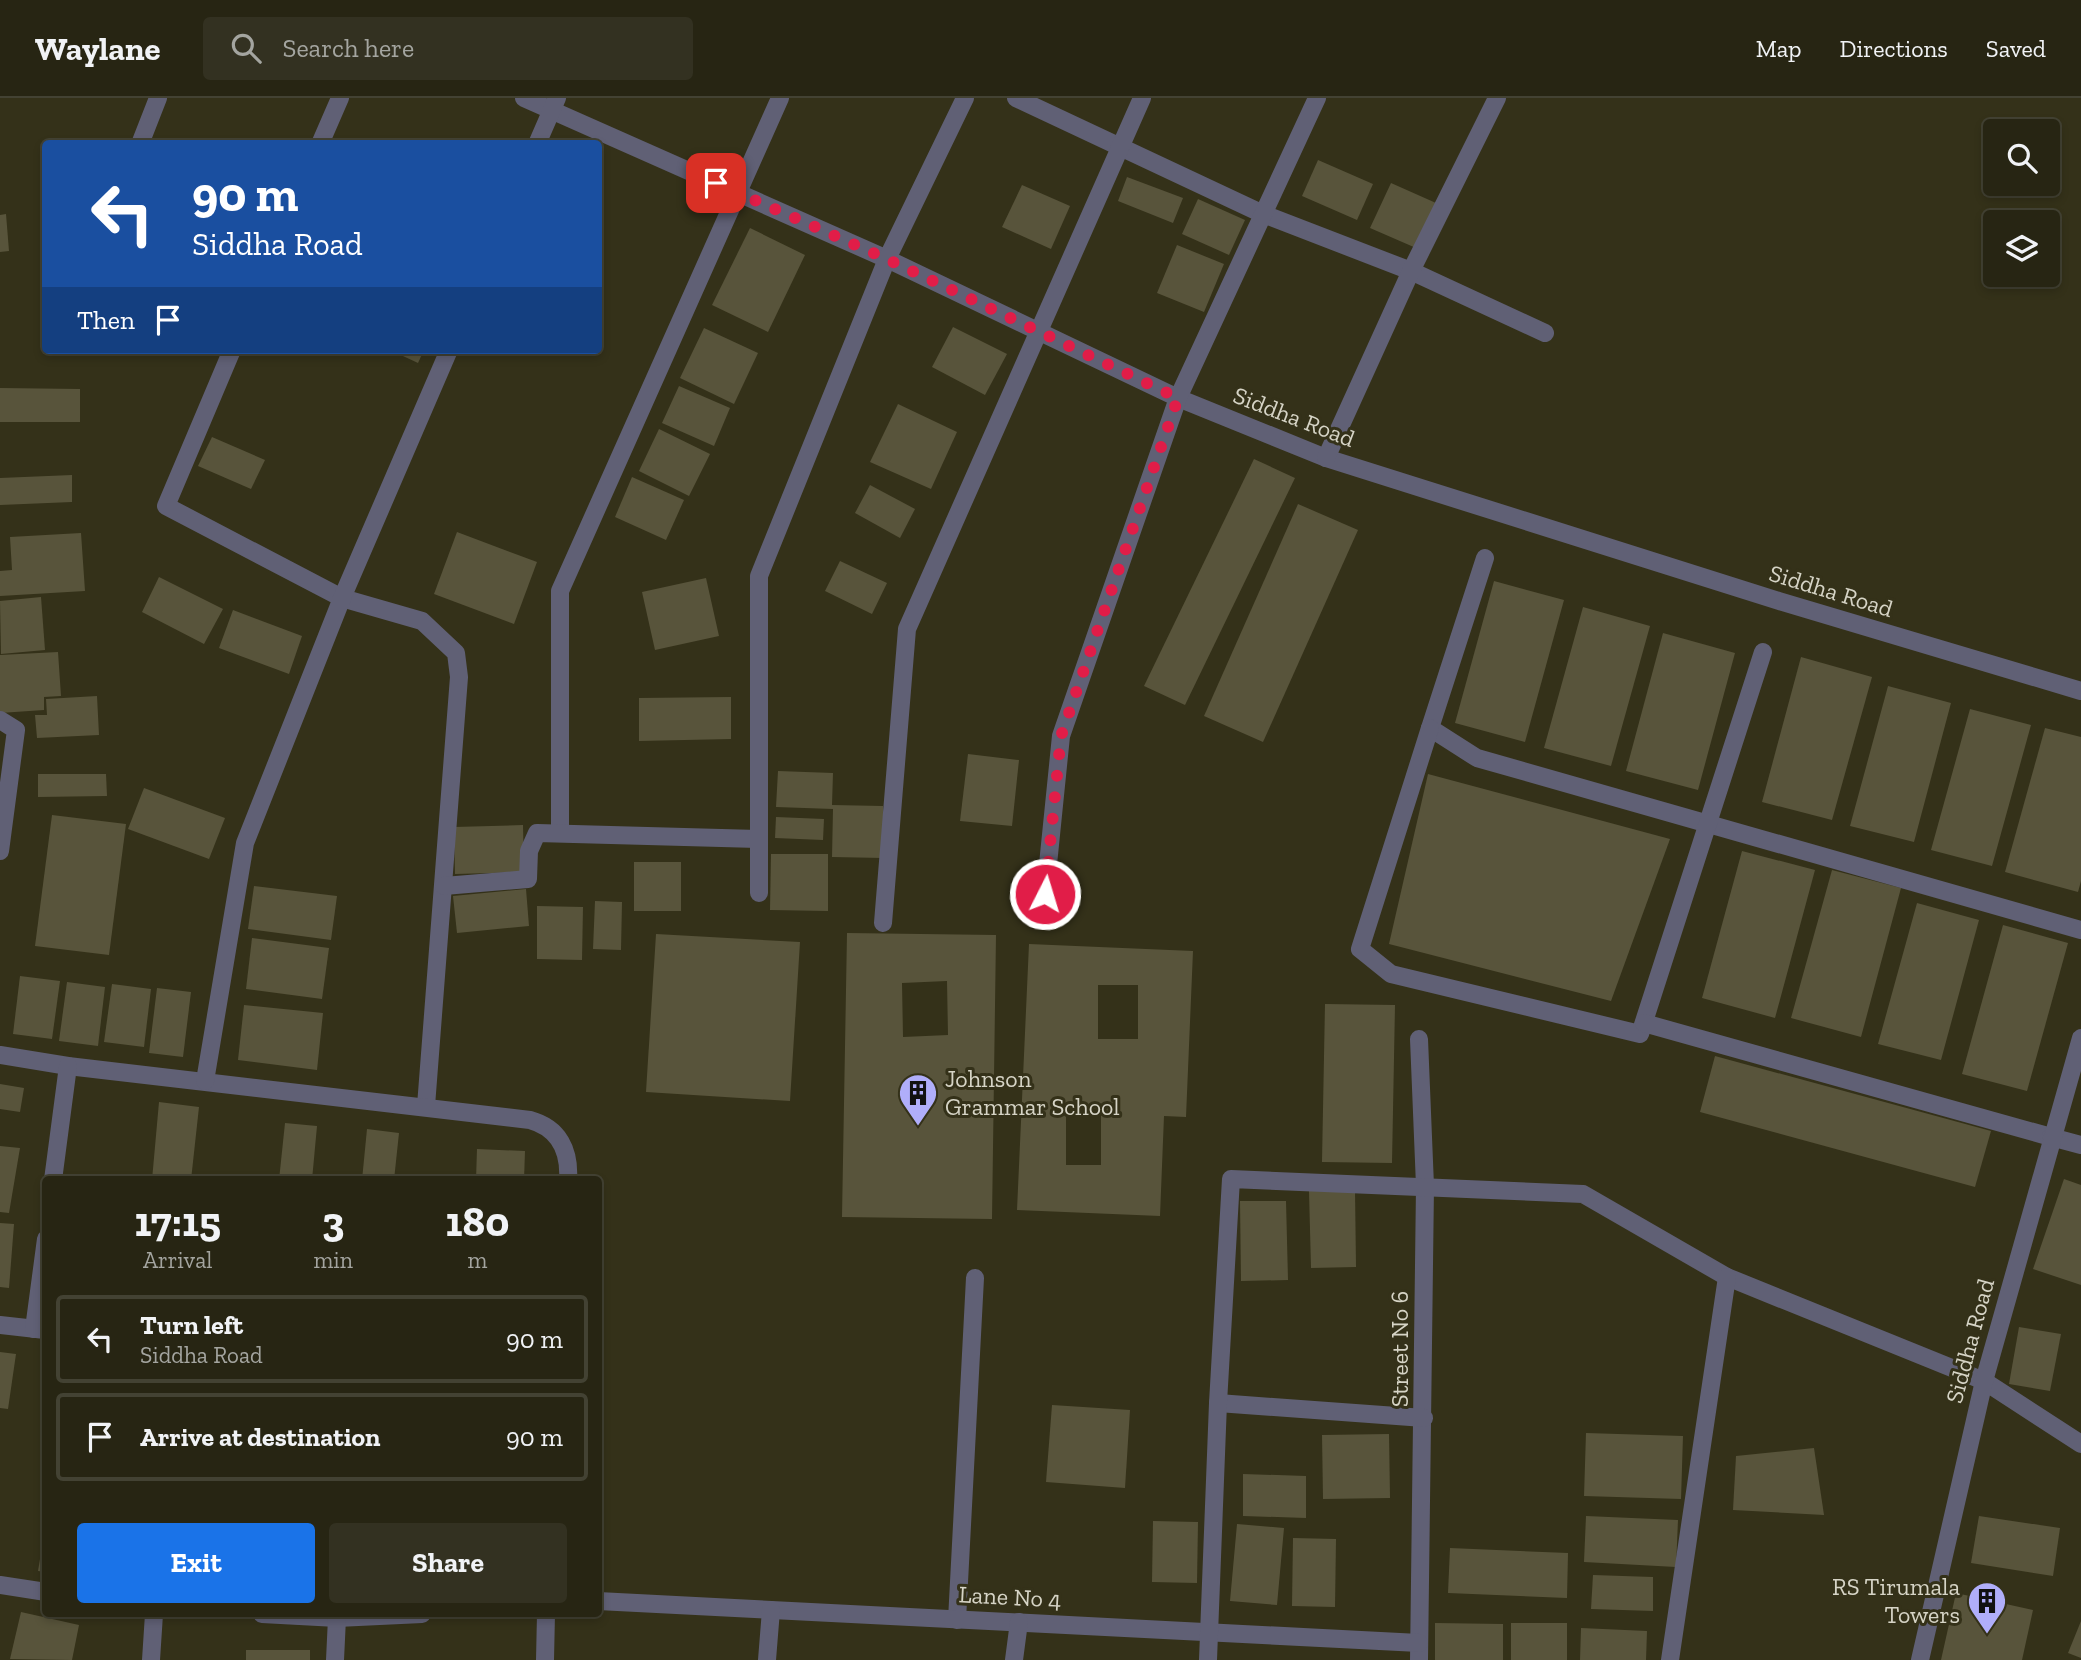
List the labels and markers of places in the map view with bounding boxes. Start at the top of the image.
pin [686,153,746,213]
place label: Johnson Grammar School [945,1064,1120,1121]
building icon: Johnson Grammar School [897,1072,939,1127]
place label: RS Tirumala Towers [1832,1572,1960,1629]
building icon: RS Tirumala Towers [1966,1580,2008,1635]

